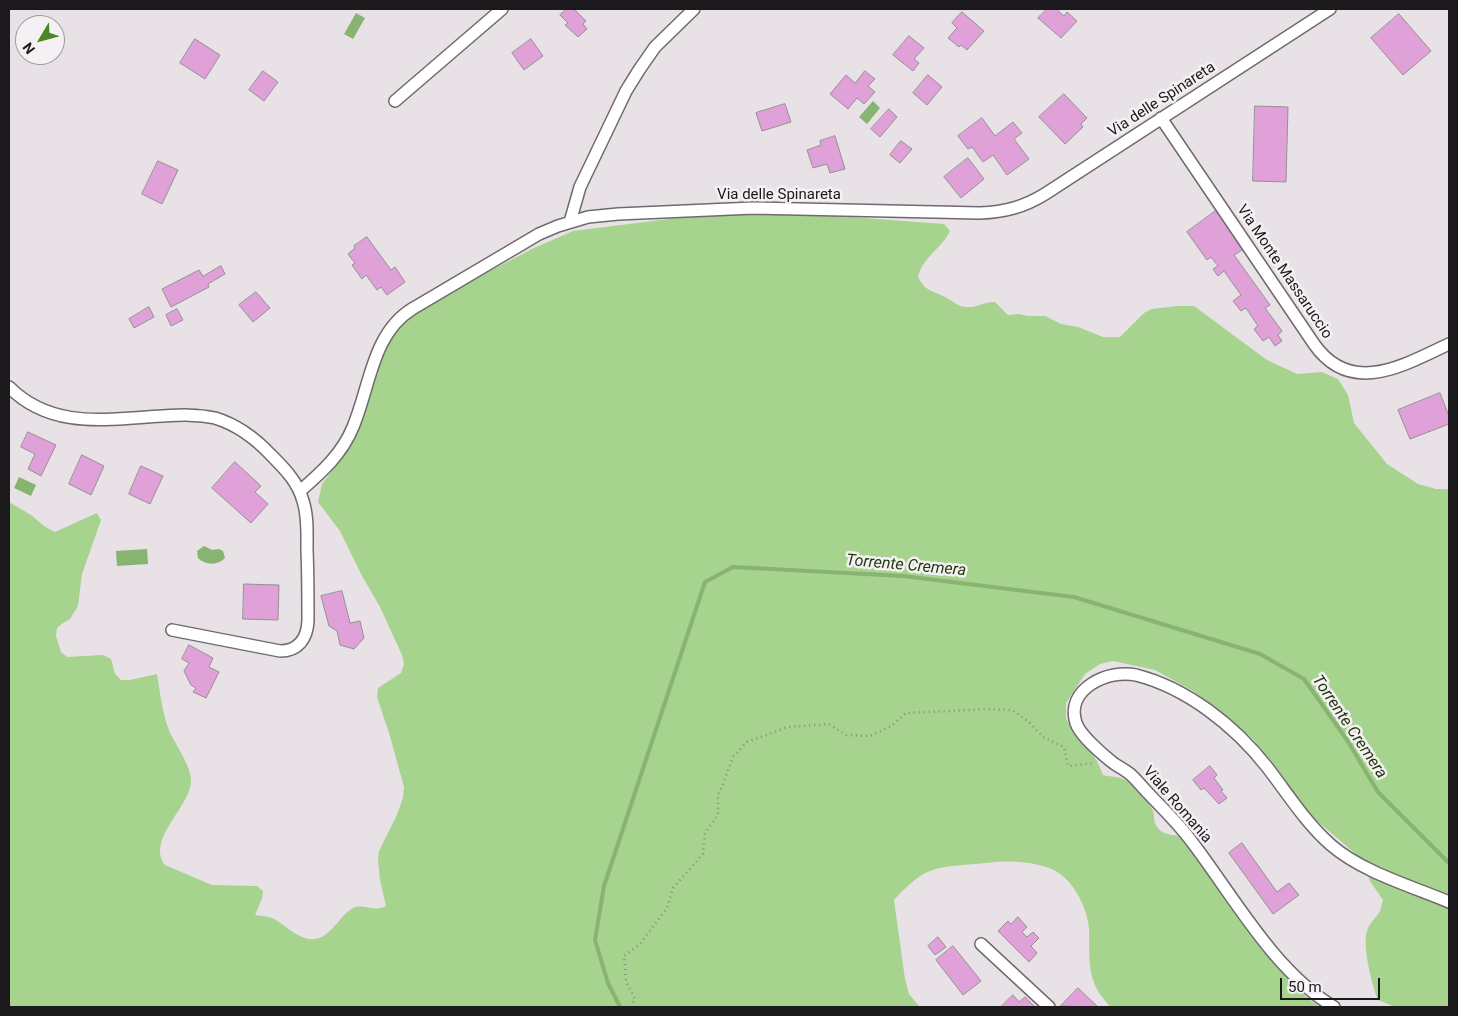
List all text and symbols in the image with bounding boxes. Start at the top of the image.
north arrow [15,15,65,65]
text: N [19,40,38,57]
street label: Via delle Spinareta [1105,59,1219,141]
street label: Via delle Spinareta [717,186,841,204]
street label: Via Monte Massaruccio [1232,202,1336,342]
water label: Torrente Cremera [845,551,967,581]
water label: Torrente Cremera [1307,672,1391,782]
street label: Viale Romania [1139,763,1215,847]
scale bar [1283,968,1383,1000]
text: 50 m [1288,978,1322,996]

